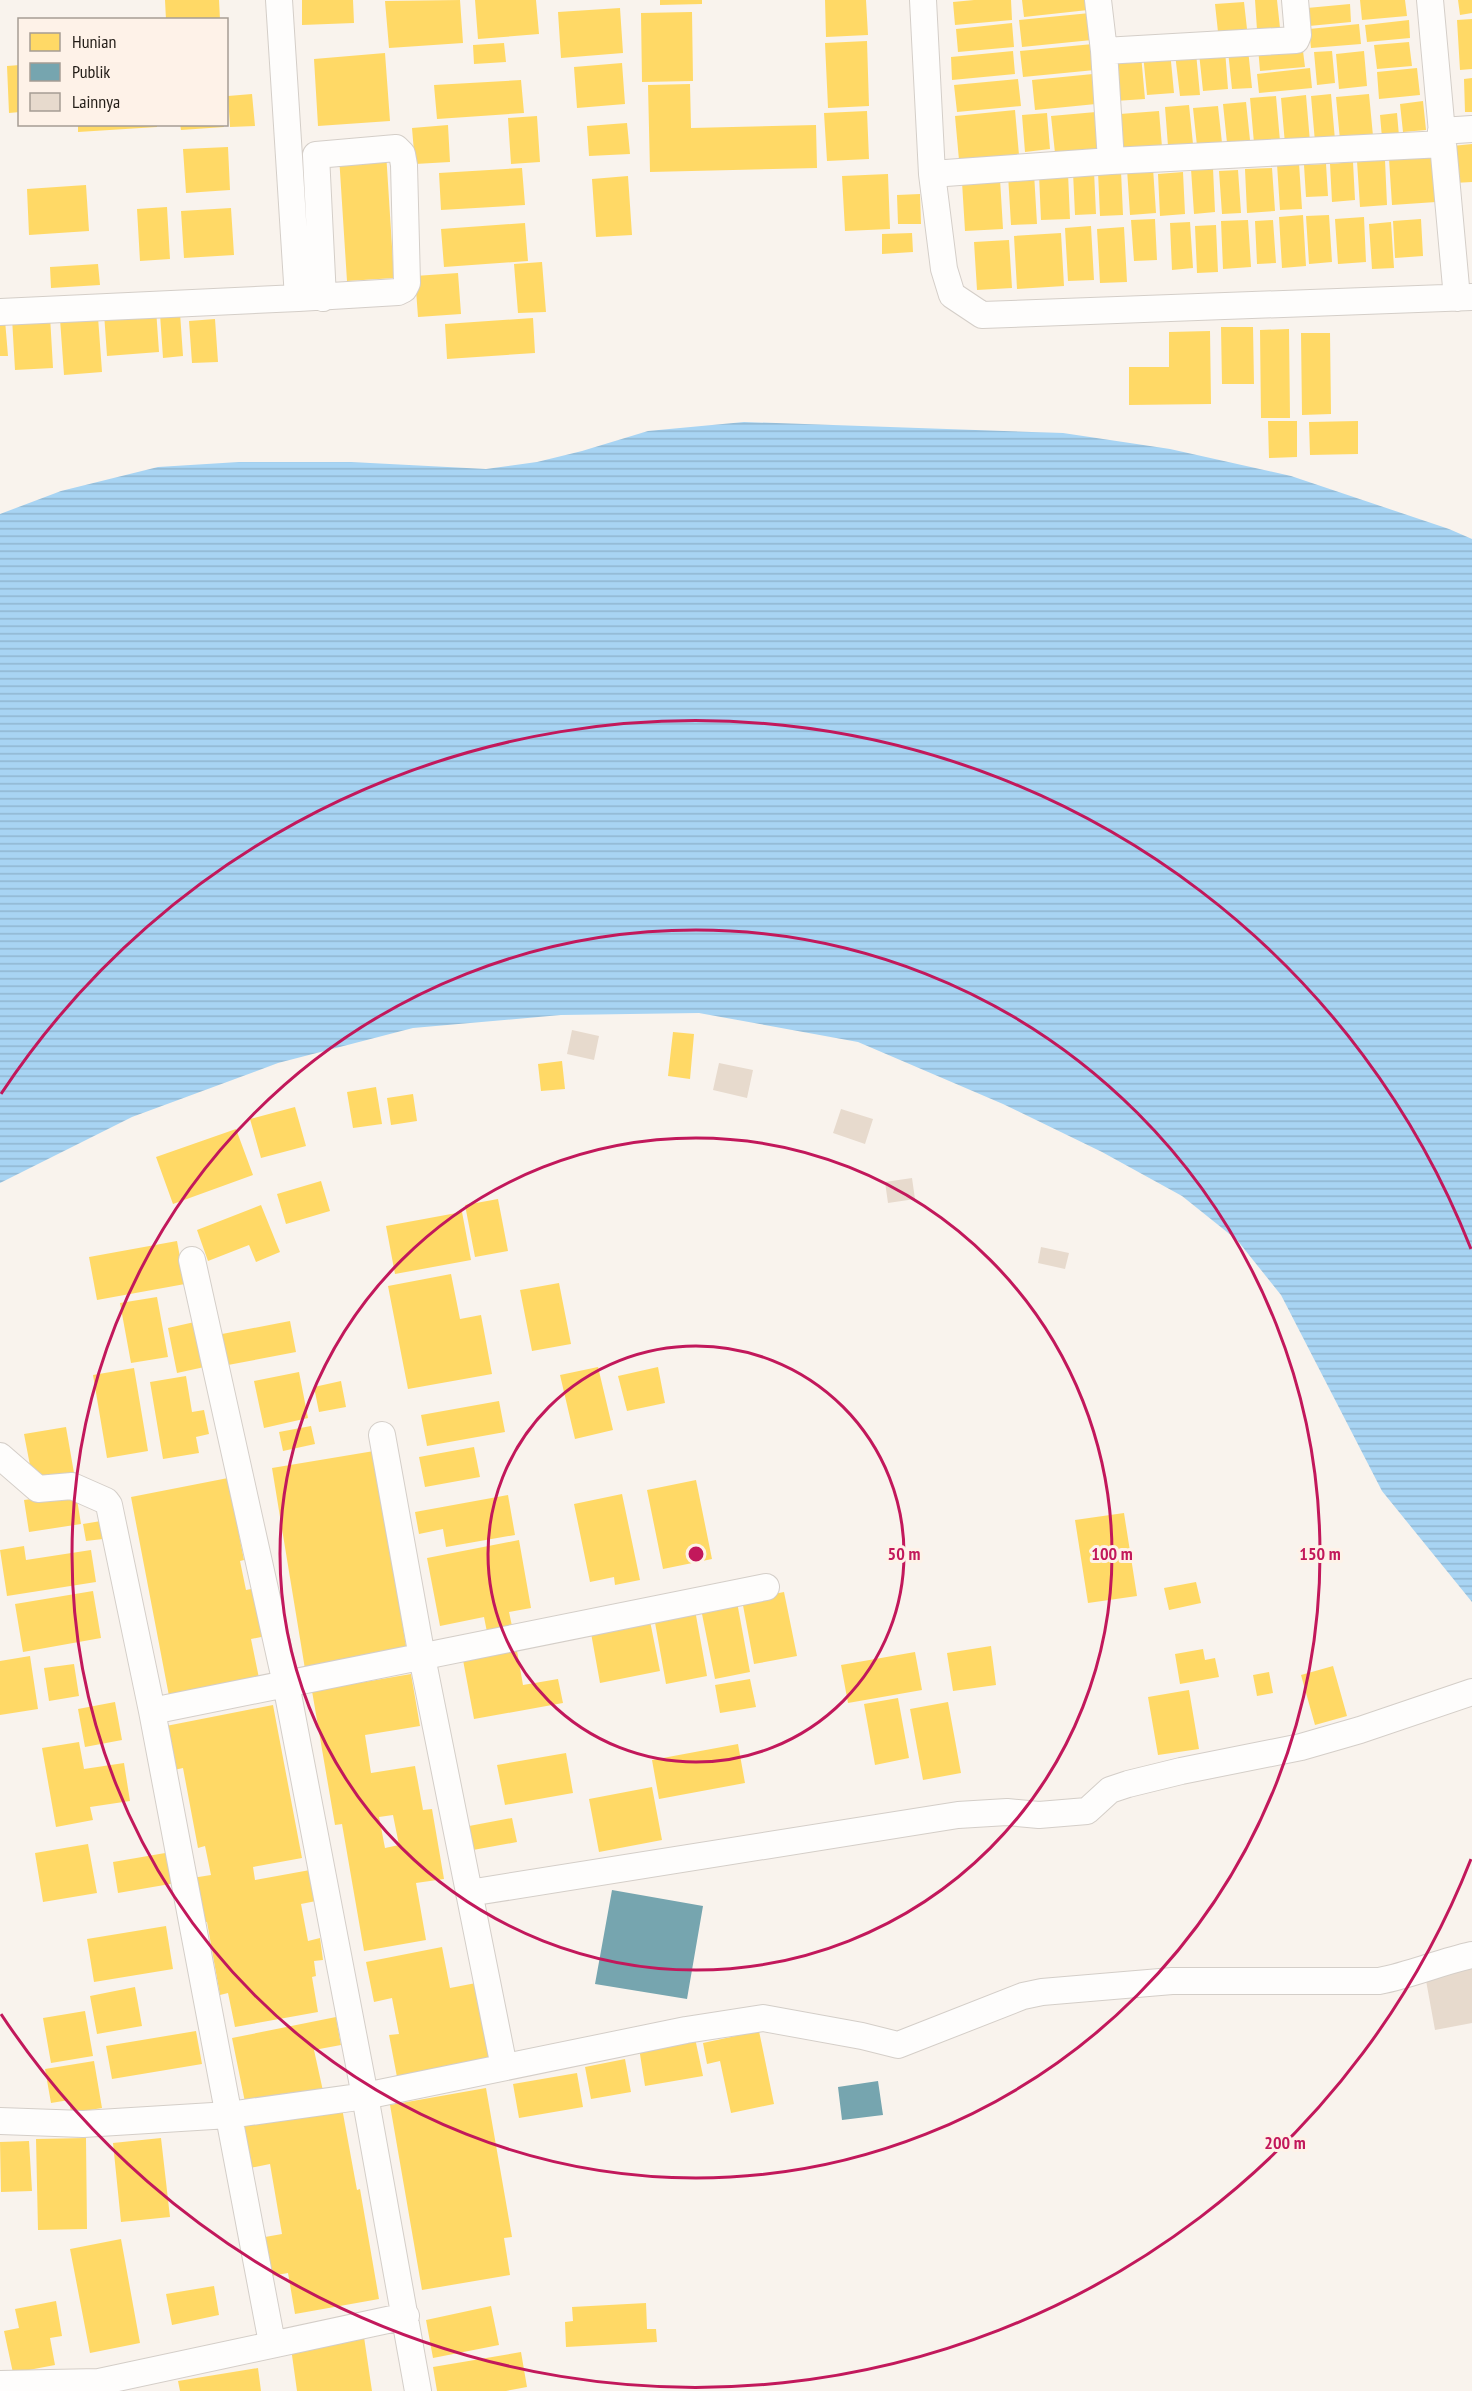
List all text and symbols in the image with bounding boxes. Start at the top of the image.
legend [18,18,228,126]
text: Hunian [72,30,116,53]
text: Publik [72,60,110,83]
text: Lainnya [72,90,120,113]
text: 50 m [888,1542,920,1565]
text: 100 m [1091,1542,1133,1565]
text: 150 m [1299,1542,1341,1565]
centre of rings [686,1544,706,1564]
text: 200 m [1264,2131,1306,2154]

